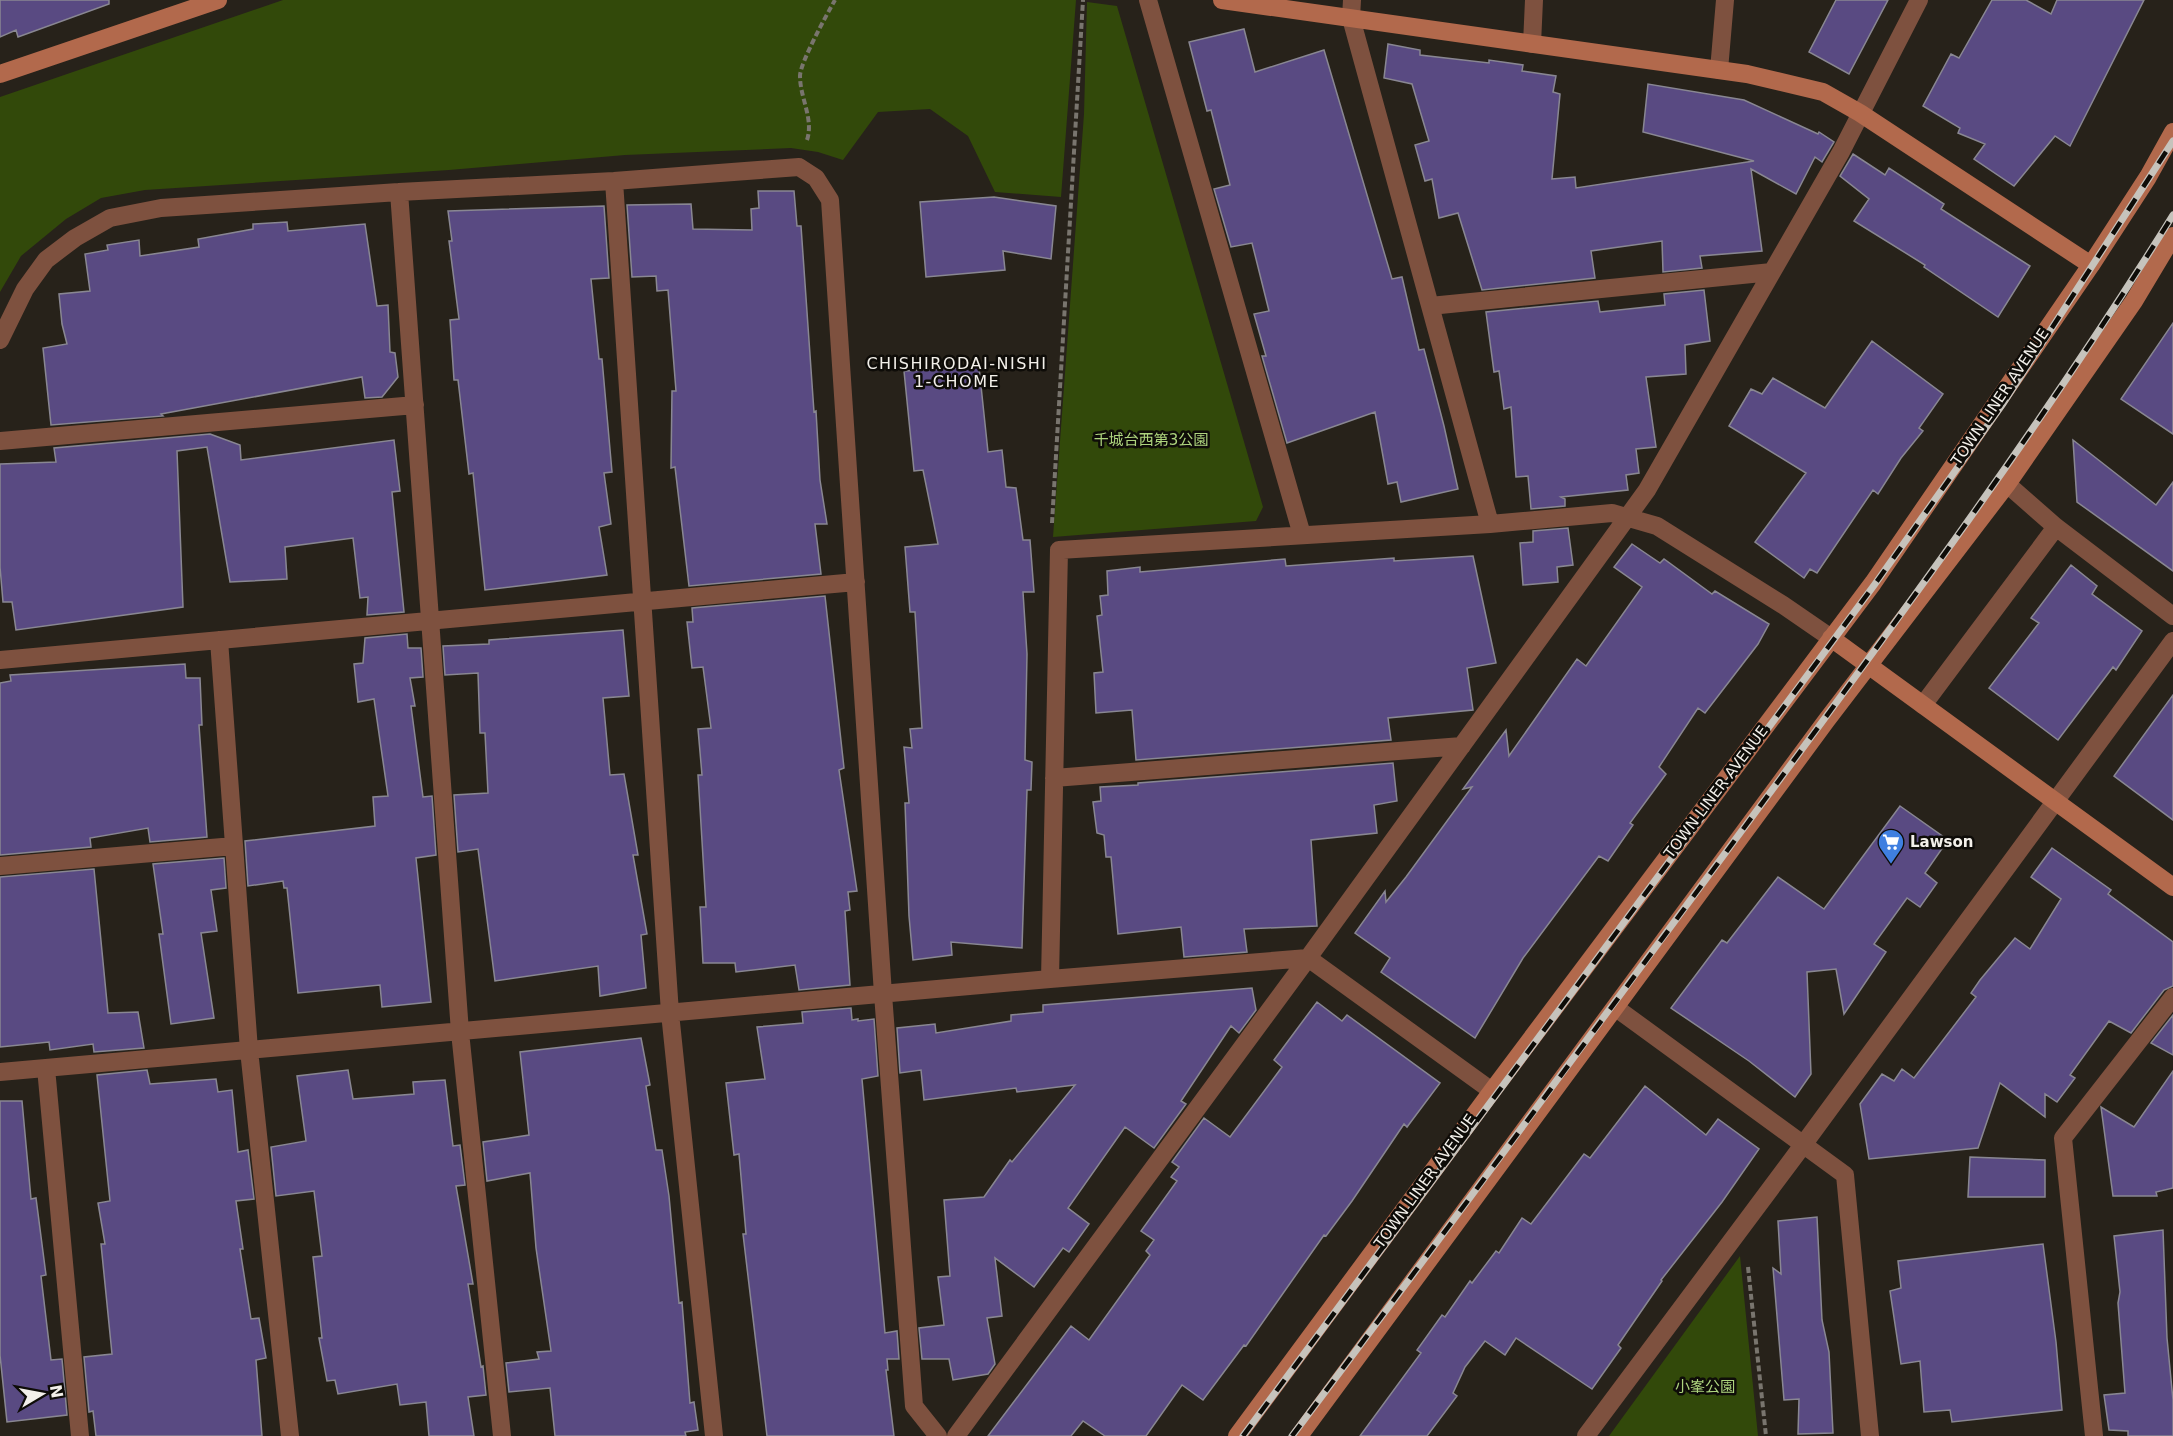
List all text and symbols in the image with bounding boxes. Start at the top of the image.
street label: TOWN LINER AVENUE [1947,325,2053,470]
district label: CHISHIRODAI-NISHI 1-CHOME [866,354,1048,391]
park label: 千城台西第3公園 [1094,431,1208,449]
street label: TOWN LINER AVENUE [1660,722,1772,863]
supermarket icon: Lawson [1876,827,1906,865]
place label: Lawson [1910,833,1973,851]
street label: TOWN LINER AVENUE [1370,1111,1480,1252]
north arrow [12,1364,72,1424]
park label: 小峯公園 [1675,1378,1735,1396]
text: N [46,1383,67,1400]

